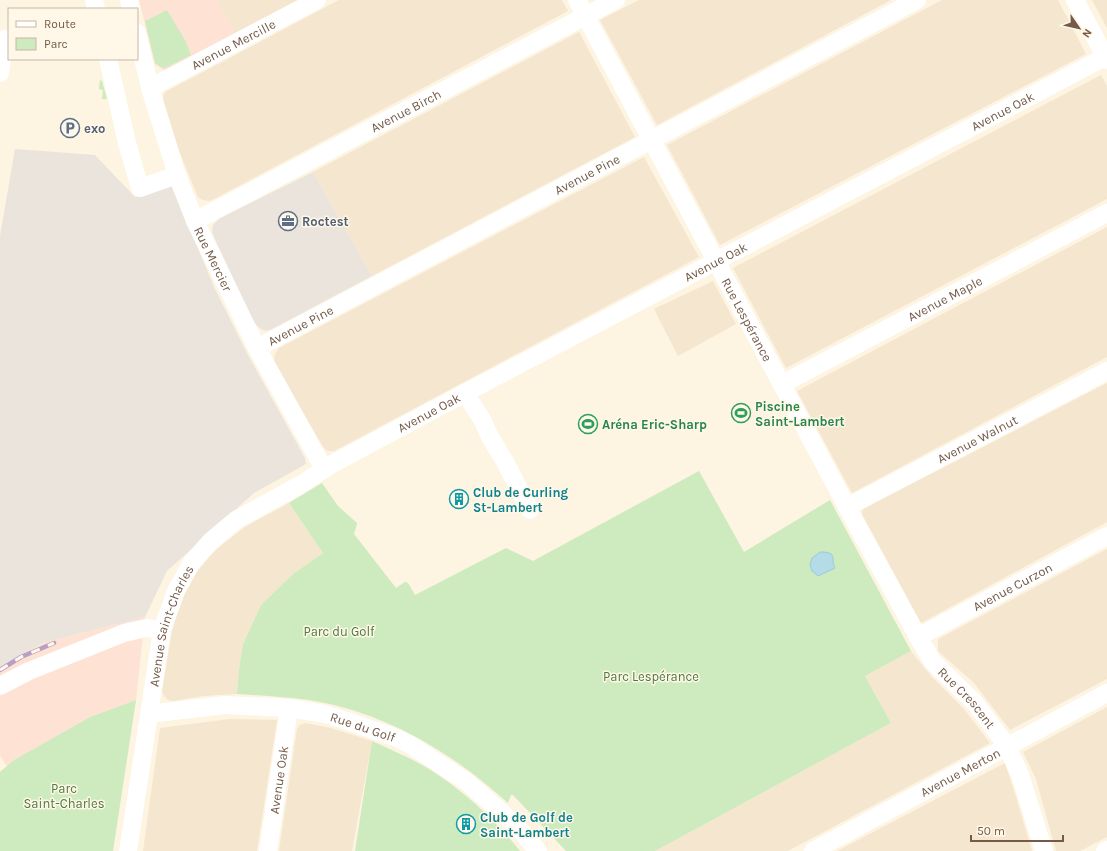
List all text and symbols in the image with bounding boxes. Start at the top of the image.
legend [8,8,138,60]
north arrow [1059,8,1099,48]
street label: Avenue Mercille [189,16,278,73]
text: Route [44,17,76,31]
text: N [1079,26,1094,40]
text: Parc [44,37,68,51]
street label: Avenue Birch [368,86,444,135]
street label: Avenue Oak [969,89,1037,134]
parking icon: exo [59,117,81,139]
place label: exo [84,121,105,136]
street label: Avenue Pine [552,151,623,198]
office icon: Roctest [277,210,299,232]
place label: Roctest [302,214,349,229]
street label: Rue Mercier [191,224,235,294]
street label: Avenue Oak [682,239,750,285]
street label: Avenue Maple [905,273,985,325]
street label: Rue Lespérance [718,275,775,364]
street label: Avenue Pine [265,302,336,349]
street label: Avenue Oak [395,390,463,436]
place label: Piscine Saint-Lambert [755,399,845,429]
sports icon: Piscine Saint-Lambert [730,402,752,424]
street label: Avenue Walnut [935,412,1020,466]
sports icon: Aréna Eric-Sharp [577,413,599,435]
place label: Aréna Eric-Sharp [602,417,707,432]
place label: Club de Curling St-Lambert [473,485,569,515]
building icon: Club de Curling St-Lambert [448,488,470,510]
street label: Avenue Curzon [970,560,1055,614]
street label: Avenue Saint-Charles [146,563,197,688]
park label: Parc du Golf [303,624,375,639]
street label: Rue Crescent [935,664,998,732]
park label: Parc Lespérance [603,669,699,684]
street label: Rue du Golf [328,709,398,745]
street label: Avenue Oak [267,745,291,815]
street label: Avenue Merton [918,745,1003,800]
park label: Parc Saint-Charles [24,781,105,811]
place label: Club de Golf de Saint-Lambert [480,810,573,840]
building icon: Club de Golf de Saint-Lambert [455,813,477,835]
scale bar [971,817,1063,843]
text: 50 m [977,824,1005,838]

